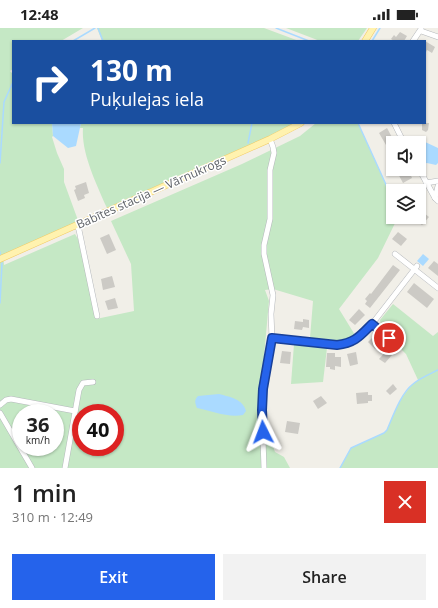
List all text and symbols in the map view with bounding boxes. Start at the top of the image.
text: 12:48 [20,4,59,24]
text: 130 m [90,51,173,89]
icon: right [24,56,76,108]
text: Puķulejas iela [90,87,204,111]
map controls [386,136,426,224]
button: sound [386,136,426,176]
street label: Babītes stacija — Vārnukrogs [73,151,229,233]
button: layers [386,184,426,224]
pin [372,321,406,355]
icon: arrive [378,327,400,349]
speed limit sign: 40 [72,404,124,456]
text: 36 [27,411,49,438]
position arrow [242,411,284,453]
text: km/h [26,433,50,447]
text: 1 min [12,476,77,509]
button: close [384,481,426,523]
text: 310 m · 12:49 [12,508,93,526]
button: Exit [12,554,215,600]
button: Share [223,554,426,600]

